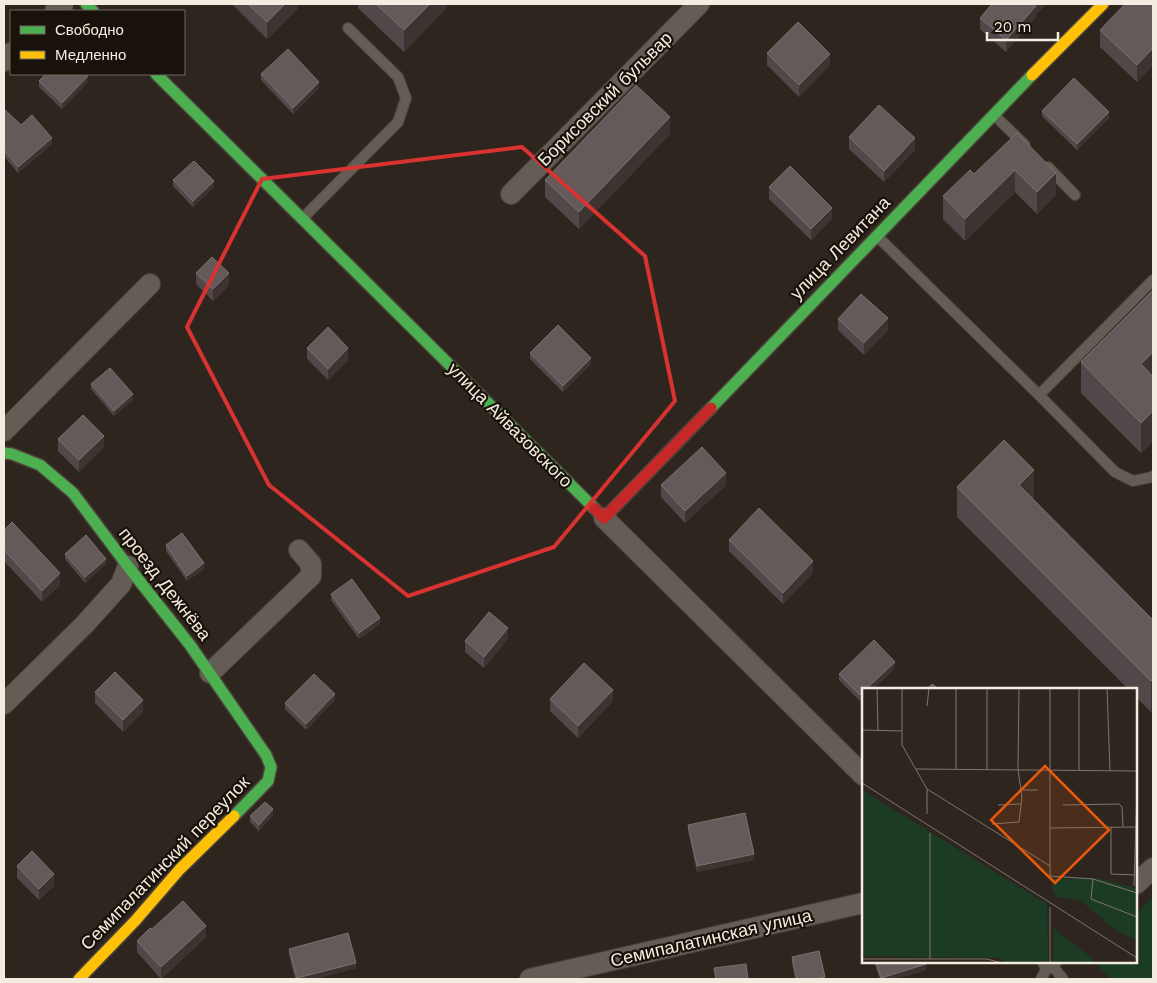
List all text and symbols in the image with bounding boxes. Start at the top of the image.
legend [10,10,185,75]
scale bar [987,10,1058,42]
text: 20 m [994,18,1032,36]
text: Свободно [55,21,124,39]
street label: Борисовский бульвар [533,27,676,170]
text: Медленно [55,46,126,64]
street label: улица Левитана [785,191,895,304]
street label: улица Айвазовского [444,358,577,491]
street label: проезд Дежнёва [115,523,217,645]
inset map [862,688,1137,963]
street label: Семипалатинский переулок [76,771,253,954]
street label: Семипалатинская улица [608,904,815,971]

